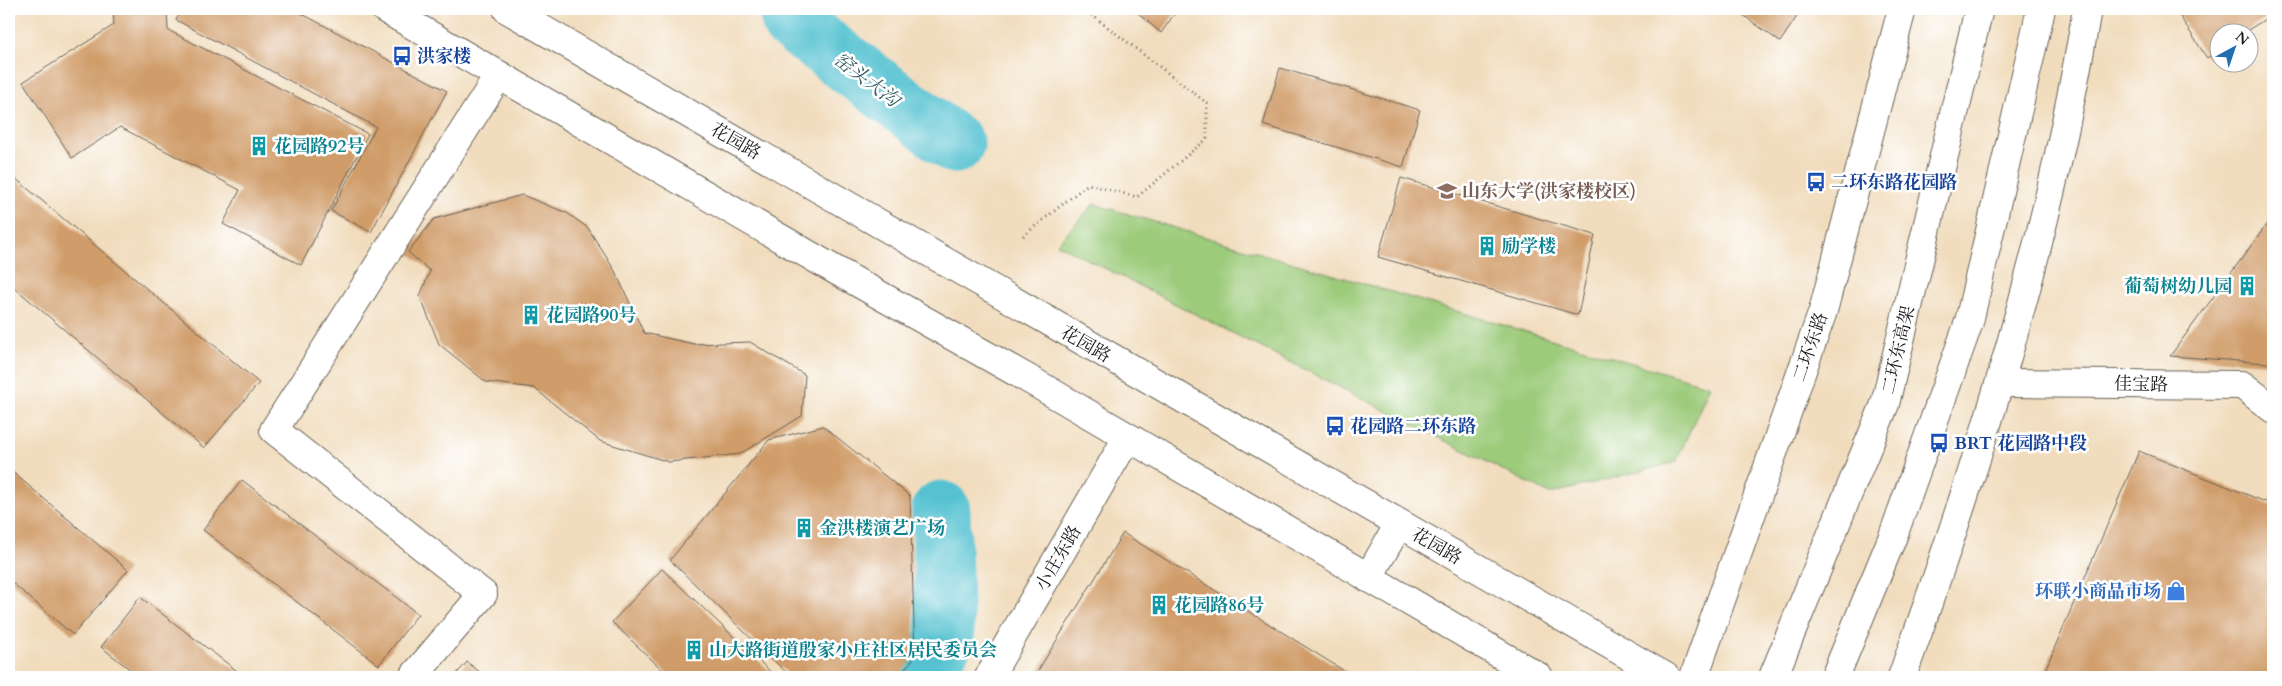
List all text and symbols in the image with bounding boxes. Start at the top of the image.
north arrow [2210,22,2260,72]
text: N [2231,27,2253,50]
place label: 洪家楼 [417,44,471,69]
bus stop icon: 洪家楼 [391,45,413,67]
water label: 窑头大沟 [828,47,907,115]
street label: 花园路 [706,117,765,166]
place label: 花园路92号 [274,134,364,159]
building icon: 花园路92号 [248,135,270,157]
place label: 二环东路花园路 [1831,170,1957,195]
bus stop icon: 二环东路花园路 [1805,171,1827,193]
place label: 山东大学(洪家楼校区) [1462,179,1636,204]
school or university icon: 山东大学(洪家楼校区) [1436,180,1458,202]
place label: 励学楼 [1502,234,1556,259]
building icon: 励学楼 [1476,235,1498,257]
place label: 葡萄树幼儿园 [2124,274,2232,299]
building icon: 葡萄树幼儿园 [2236,275,2258,297]
place label: 花园路90号 [546,303,636,328]
street label: 二环东高架 [1876,303,1921,397]
building icon: 花园路90号 [520,304,542,326]
street label: 二环东路 [1787,309,1834,385]
street label: 花园路 [1056,320,1115,369]
street label: 佳宝路 [2114,372,2168,397]
place label: 花园路二环东路 [1350,414,1476,439]
bus stop icon: 花园路二环东路 [1324,415,1346,437]
place label: BRT 花园路中段 [1954,431,2087,456]
bus stop icon: BRT 花园路中段 [1928,432,1950,454]
place label: 金洪楼演艺广场 [819,516,945,541]
building icon: 金洪楼演艺广场 [793,517,815,539]
street label: 小庄东路 [1030,521,1087,596]
street label: 花园路 [1407,522,1466,571]
place label: 环联小商品市场 [2035,579,2161,604]
shop icon: 环联小商品市场 [2165,580,2187,602]
place label: 花园路86号 [1174,593,1264,618]
building icon: 花园路86号 [1148,594,1170,616]
place label: 山大路街道殷家小庄社区居民委员会 [709,638,997,663]
building icon: 山大路街道殷家小庄社区居民委员会 [683,639,705,661]

